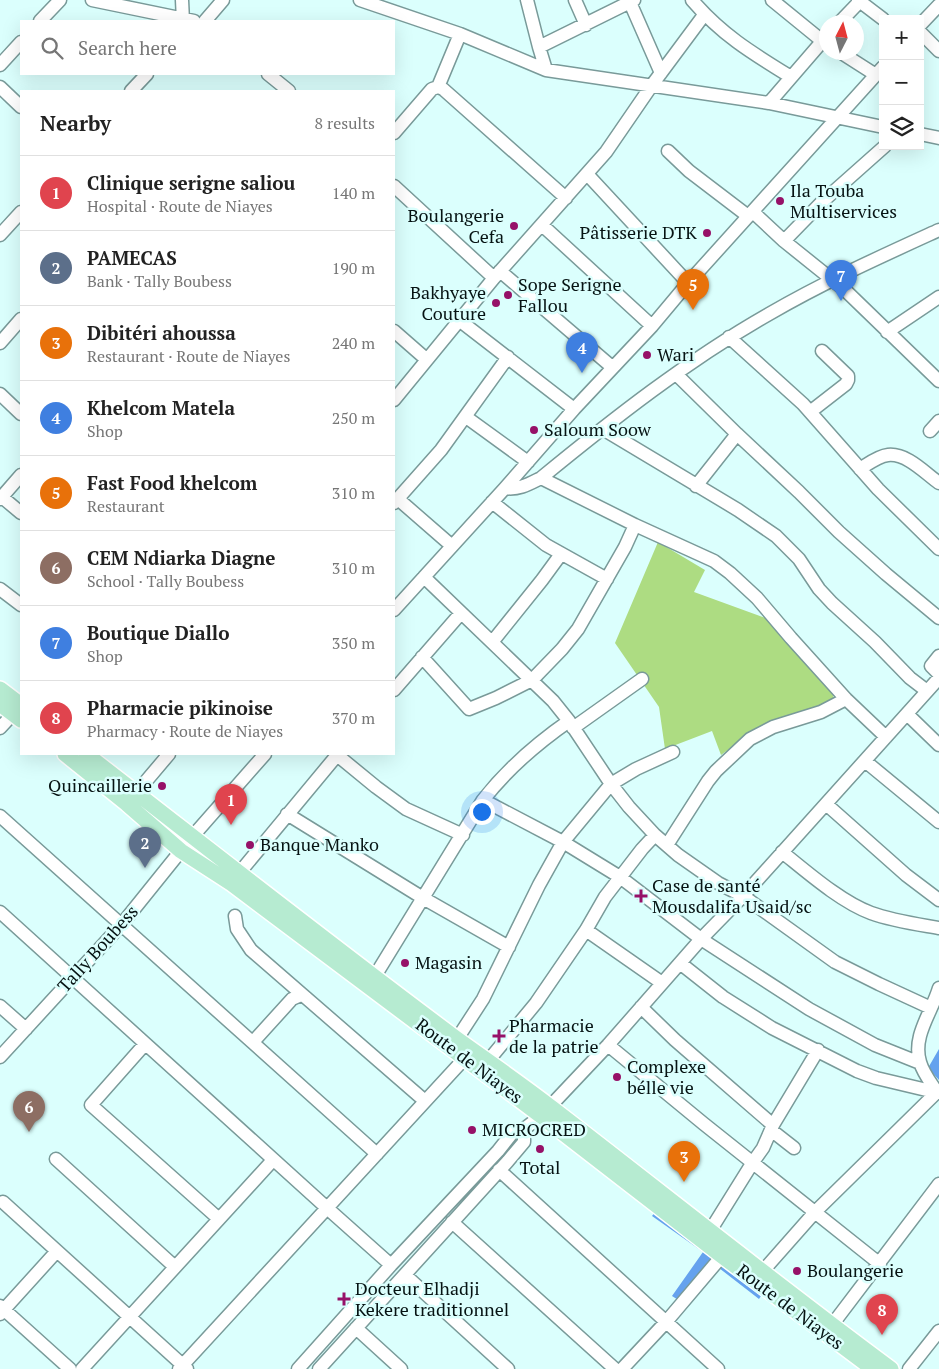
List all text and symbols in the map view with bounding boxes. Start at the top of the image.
north arrow [819,15,864,60]
map controls [879,15,924,150]
button: + [879,15,924,60]
search box [20,20,395,75]
icon: search [38,34,66,62]
text: Search here [78,35,177,60]
button: − [879,60,924,105]
button: layers [879,105,924,150]
text: Nearby [40,109,111,137]
text: 8 results [315,112,375,134]
text: Clinique serigne saliou [87,170,295,195]
place label: Ila Touba Multiservices [790,178,897,223]
text: 1 [51,182,61,204]
text: 140 m [332,182,375,204]
text: Hospital · Route de Niayes [87,195,273,217]
marker: Ila Touba Multiservices [774,195,786,207]
place label: Boulangerie Cefa [408,203,504,248]
marker: Boulangerie Cefa [508,220,520,232]
place label: Pâtisserie DTK [580,220,697,244]
marker: Pâtisserie DTK [701,227,713,239]
text: PAMECAS [87,245,177,270]
text: 2 [51,257,61,279]
text: 190 m [332,257,375,279]
pin: 7 [825,260,857,301]
pin: 5 [677,269,709,310]
text: Bank · Tally Boubess [87,270,232,292]
place label: Sope Serigne Fallou [518,272,621,317]
place label: Bakhyaye Couture [410,280,486,325]
marker: Sope Serigne Fallou [502,289,514,301]
marker: Bakhyaye Couture [490,297,502,309]
text: Dibitéri ahoussa [87,320,236,345]
text: 3 [51,332,61,354]
text: 240 m [332,332,375,354]
pin: 4 [566,332,598,373]
place label: Wari [657,342,694,366]
text: Restaurant · Route de Niayes [87,345,290,367]
marker: Wari [641,349,653,361]
text: Khelcom Matela [87,395,235,420]
text: 4 [51,407,61,429]
text: 250 m [332,407,375,429]
place label: Saloum Soow [544,417,652,441]
text: Shop [87,420,123,442]
marker: Saloum Soow [528,424,540,436]
text: Fast Food khelcom [87,470,257,495]
text: 5 [51,482,61,504]
text: 310 m [332,482,375,504]
text: Restaurant [87,495,165,517]
text: CEM Ndiarka Diagne [87,545,275,570]
text: 6 [51,557,61,579]
text: 310 m [332,557,375,579]
text: School · Tally Boubess [87,570,244,592]
text: Boutique Diallo [87,620,229,645]
text: 7 [51,632,61,654]
text: 350 m [332,632,375,654]
text: Shop [87,645,123,667]
text: Pharmacie pikinoise [87,695,273,720]
text: 8 [51,707,61,729]
text: 370 m [332,707,375,729]
text: Pharmacy · Route de Niayes [87,720,283,742]
place label: Quincaillerie [48,773,152,797]
marker: Quincaillerie [156,780,168,792]
pin: 1 [215,784,247,825]
your location [469,799,495,825]
pin: 2 [129,827,161,868]
place label: Banque Manko [260,832,379,856]
marker: Banque Manko [244,839,256,851]
place label: Case de santé Mousdalifa Usaid/sc [652,873,812,918]
marker: Case de santé Mousdalifa Usaid/sc [634,889,648,903]
street label: Tally Boubess [52,899,143,997]
place label: Magasin [415,950,482,974]
marker: Magasin [399,957,411,969]
street label: Route de Niayes [411,1012,528,1108]
place label: Pharmacie de la patrie [509,1013,599,1058]
marker: Pharmacie de la patrie [493,1030,505,1042]
place label: Complexe bélle vie [627,1054,706,1099]
marker: Complexe bélle vie [611,1071,623,1083]
pin: 6 [13,1091,45,1132]
place label: MICROCRED [482,1117,586,1141]
marker: MICROCRED [466,1124,478,1136]
pin: 3 [668,1141,700,1182]
marker: Total [534,1143,546,1155]
place label: Total [520,1155,560,1179]
street label: Route de Niayes [732,1258,849,1354]
place label: Boulangerie [807,1258,903,1282]
marker: Boulangerie [791,1265,803,1277]
place label: Docteur Elhadji Kekere traditionnel [355,1276,509,1321]
marker: Docteur Elhadji Kekere traditionnel [337,1292,351,1306]
pin: 8 [866,1294,898,1335]

